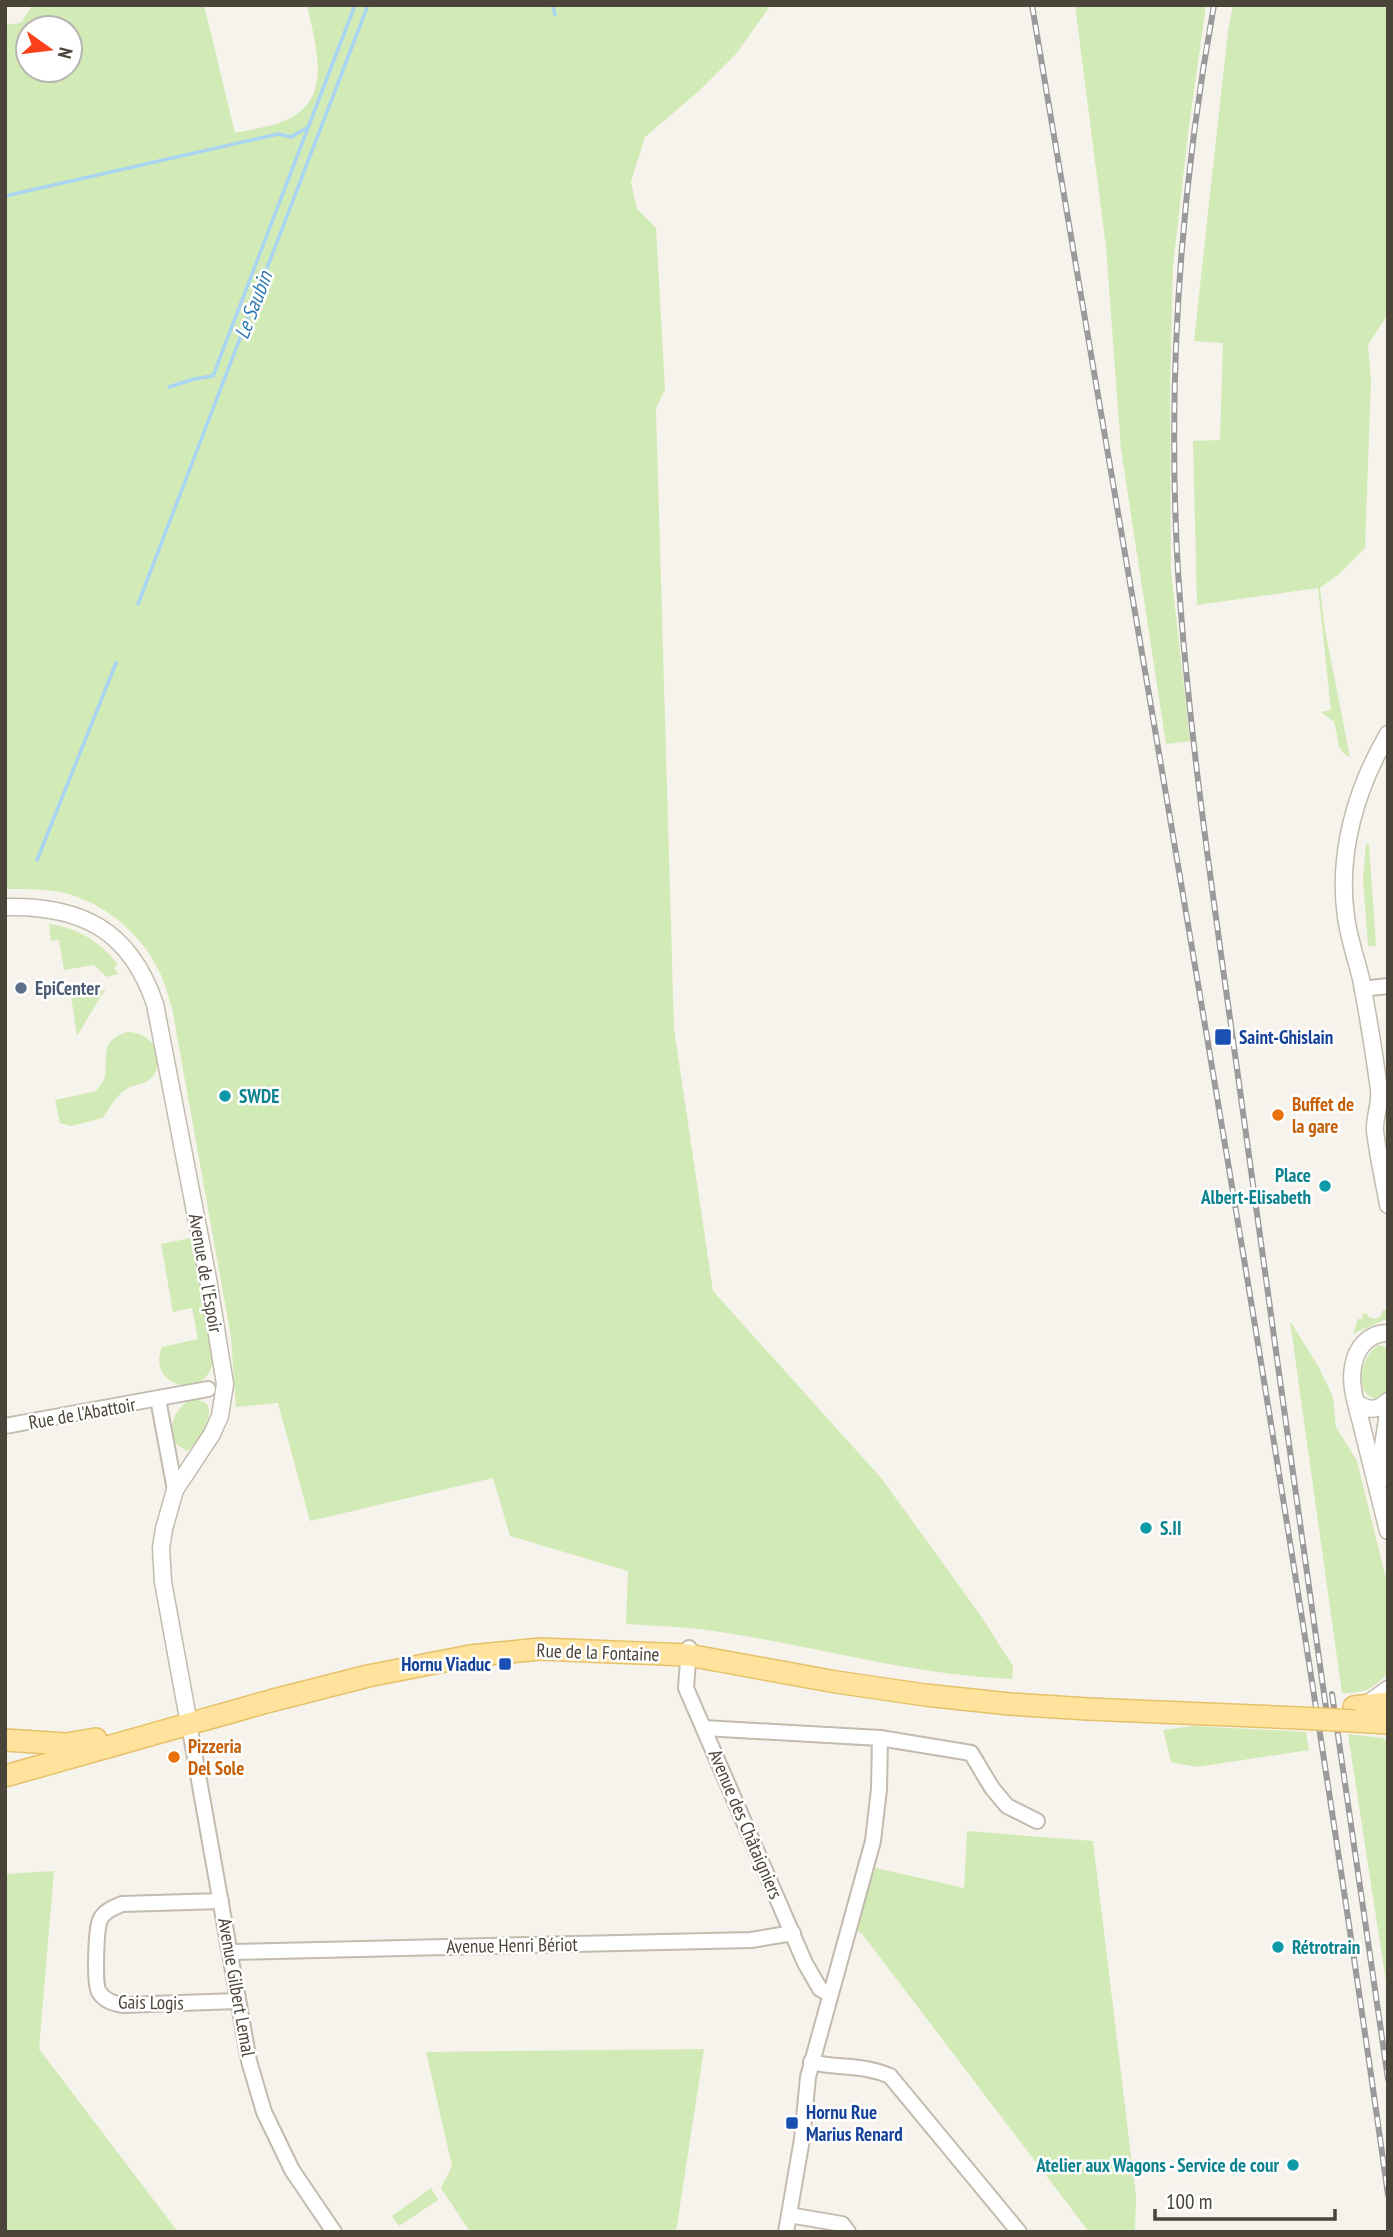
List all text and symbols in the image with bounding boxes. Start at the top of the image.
north arrow [14,14,84,84]
text: N [53,45,78,61]
water label: Le Saubin [228,266,279,343]
place label: EpiCenter [35,976,100,1000]
marker: EpiCenter [13,980,29,996]
place label: Saint-Ghislain [1239,1025,1333,1049]
marker: Saint-Ghislain [1213,1027,1233,1047]
place label: SWDE [239,1084,279,1108]
marker: SWDE [217,1088,233,1104]
place label: Buffet de la gare [1292,1092,1354,1138]
marker: Buffet de la gare [1270,1107,1286,1123]
place label: Place Albert-Elisabeth [1200,1163,1311,1209]
marker: Place Albert-Elisabeth [1317,1178,1333,1194]
street label: Avenue de l'Espoir [184,1212,228,1335]
street label: Rue de l'Abattoir [27,1392,138,1434]
place label: S.II [1160,1516,1181,1540]
marker: S.II [1138,1520,1154,1536]
street label: Rue de la Fontaine [536,1638,660,1666]
place label: Hornu Viaduc [401,1652,491,1676]
marker: Hornu Viaduc [497,1656,513,1672]
place label: Pizzeria Del Sole [188,1734,244,1780]
street label: Avenue des Châtaigniers [704,1745,788,1903]
marker: Pizzeria Del Sole [166,1749,182,1765]
street label: Avenue Gilbert Lemal [213,1916,261,2059]
street label: Avenue Henri Bériot [446,1932,579,1958]
place label: Rétrotrain [1292,1935,1360,1959]
marker: Rétrotrain [1270,1939,1286,1955]
street label: Gais Logis [118,1989,184,2015]
place label: Hornu Rue Marius Renard [806,2100,903,2146]
marker: Hornu Rue Marius Renard [784,2115,800,2131]
place label: Atelier aux Wagons - Service de cour [1035,2153,1279,2177]
marker: Atelier aux Wagons - Service de cour [1285,2157,1301,2173]
scale bar [1155,2178,1335,2222]
text: 100 m [1166,2188,1212,2215]

